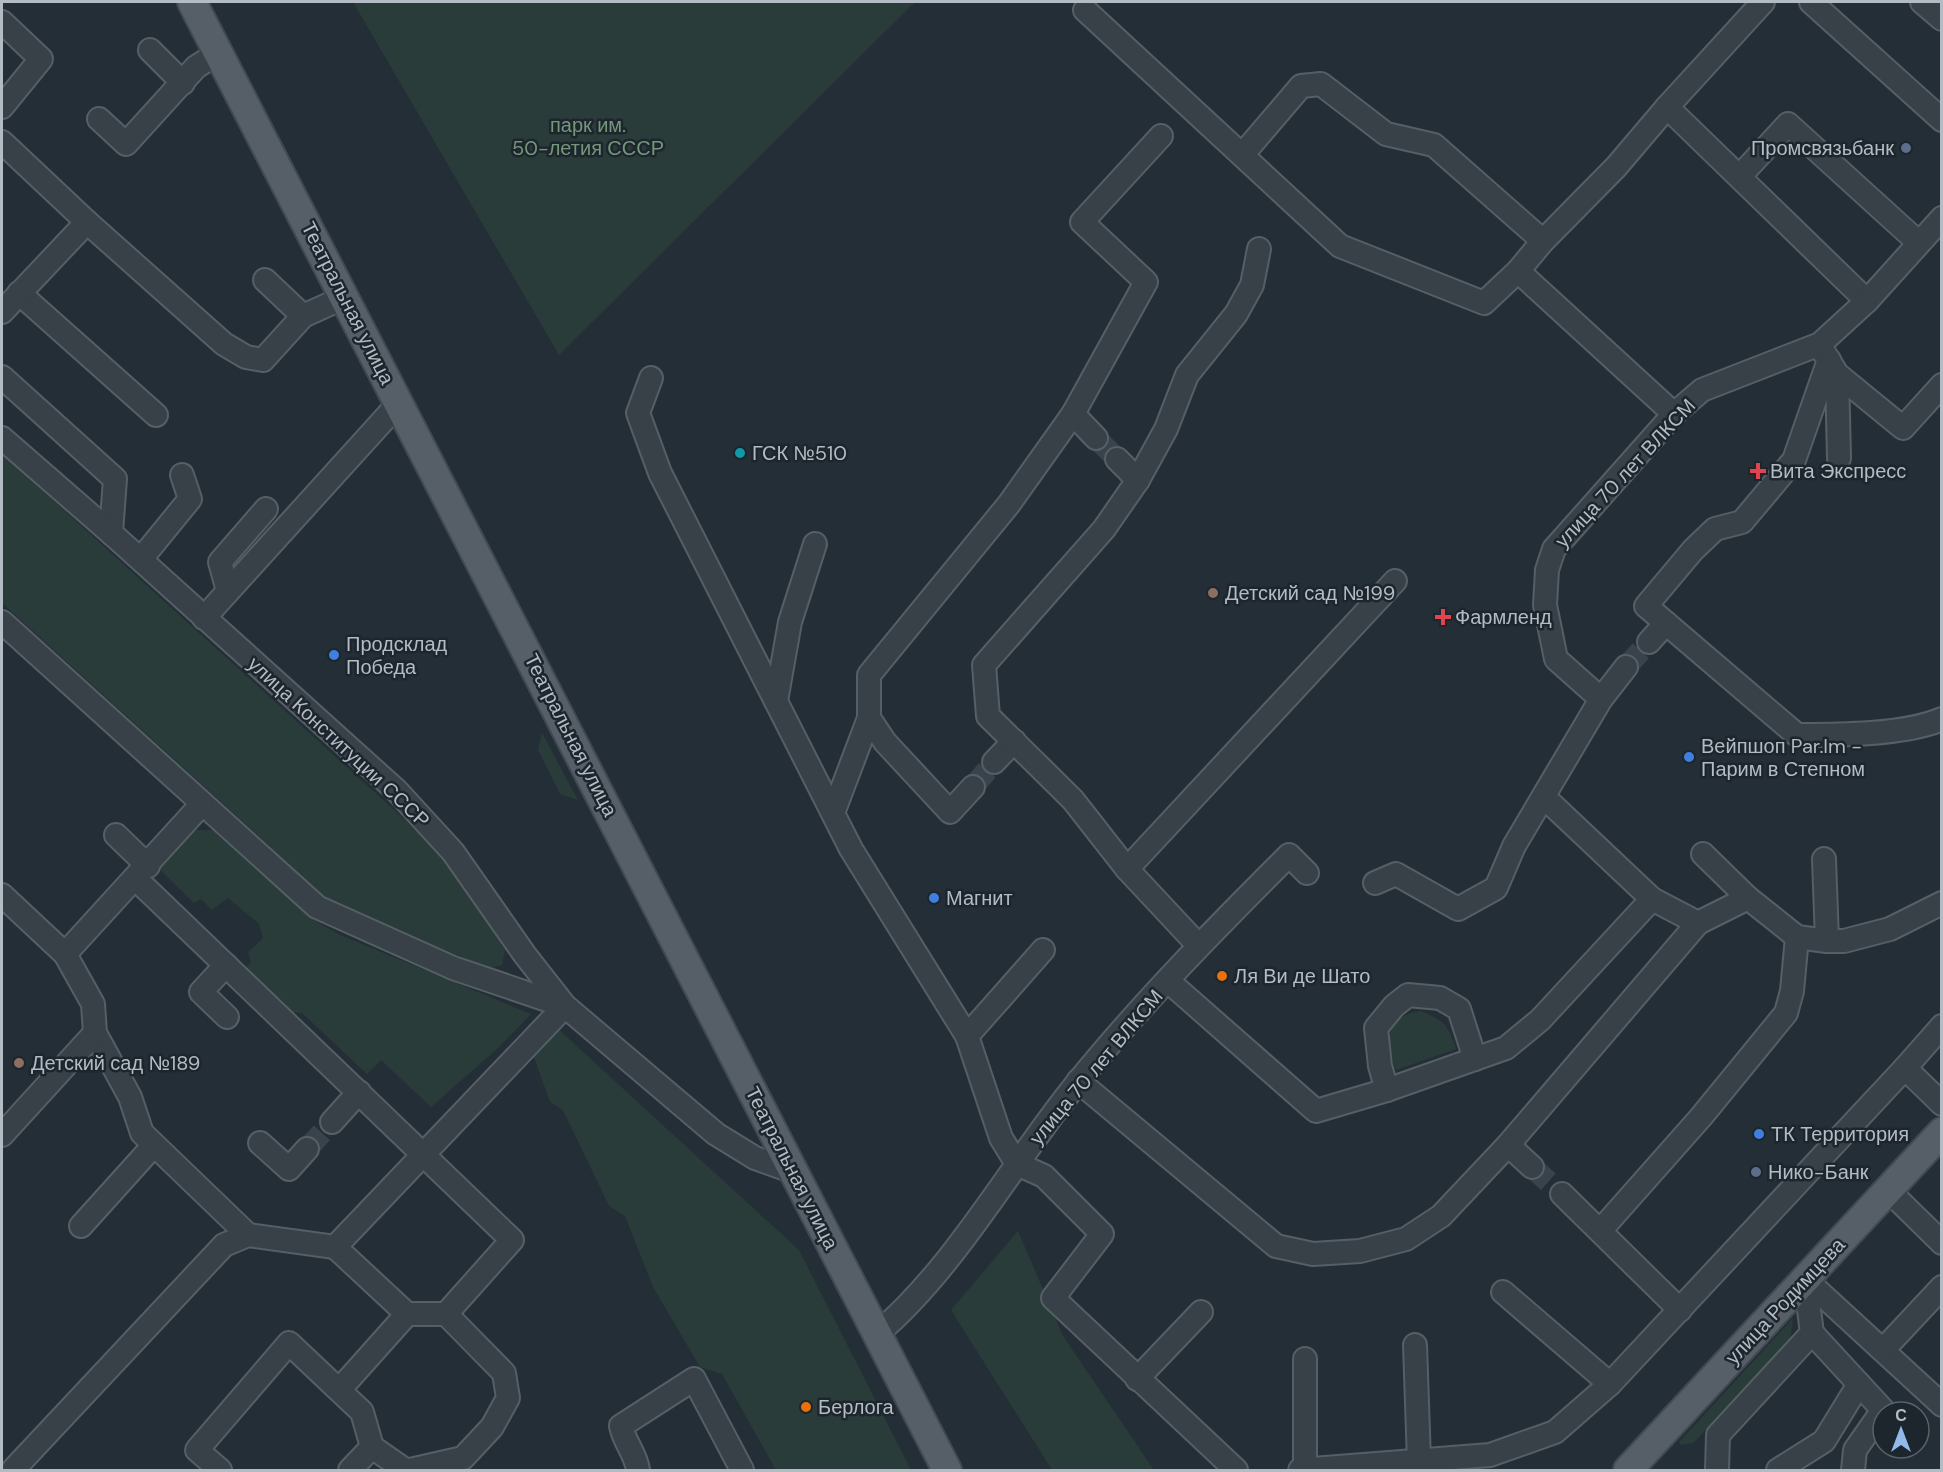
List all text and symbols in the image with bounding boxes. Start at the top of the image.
park label: парк им. 50-летия СССР [512,112,664,161]
place label: Промсвязьбанк [1751,135,1894,161]
marker: Промсвязьбанк [1899,141,1913,155]
street label: Театральная улица [296,217,401,390]
street label: улица 70 лет ВЛКСМ [1549,393,1701,553]
place label: ГСК №510 [752,440,847,466]
marker: ГСК №510 [733,446,747,460]
place label: Вита Экспресс [1770,458,1906,484]
marker: Вита Экспресс [1751,464,1765,478]
place label: Детский сад №199 [1225,580,1395,606]
marker: Детский сад №199 [1206,586,1220,600]
place label: Фармленд [1455,604,1552,630]
marker: Фармленд [1436,610,1450,624]
place label: Продсклад Победа [346,631,448,680]
marker: Продсклад Победа [327,648,341,662]
street label: Театральная улица [519,649,624,822]
street label: улица Конституции СССР [243,651,435,833]
place label: Вейпшоп Par.Im - Парим в Степном [1701,733,1865,782]
marker: Вейпшоп Par.Im - Парим в Степном [1682,750,1696,764]
place label: Магнит [946,885,1013,911]
marker: Магнит [927,891,941,905]
place label: Ля Ви де Шато [1234,963,1370,989]
marker: Ля Ви де Шато [1215,969,1229,983]
street label: улица 70 лет ВЛКСМ [1023,984,1169,1150]
place label: Детский сад №189 [31,1050,200,1076]
marker: Детский сад №189 [12,1056,26,1070]
street label: Театральная улица [740,1082,845,1255]
place label: ТК Территория [1771,1121,1909,1147]
marker: ТК Территория [1752,1127,1766,1141]
place label: Нико-Банк [1768,1159,1869,1185]
marker: Нико-Банк [1749,1165,1763,1179]
street label: улица Родимцева [1720,1232,1851,1370]
place label: Берлога [818,1394,895,1420]
marker: Берлога [799,1400,813,1414]
north arrow [1871,1400,1931,1460]
text: С [1895,1405,1907,1426]

